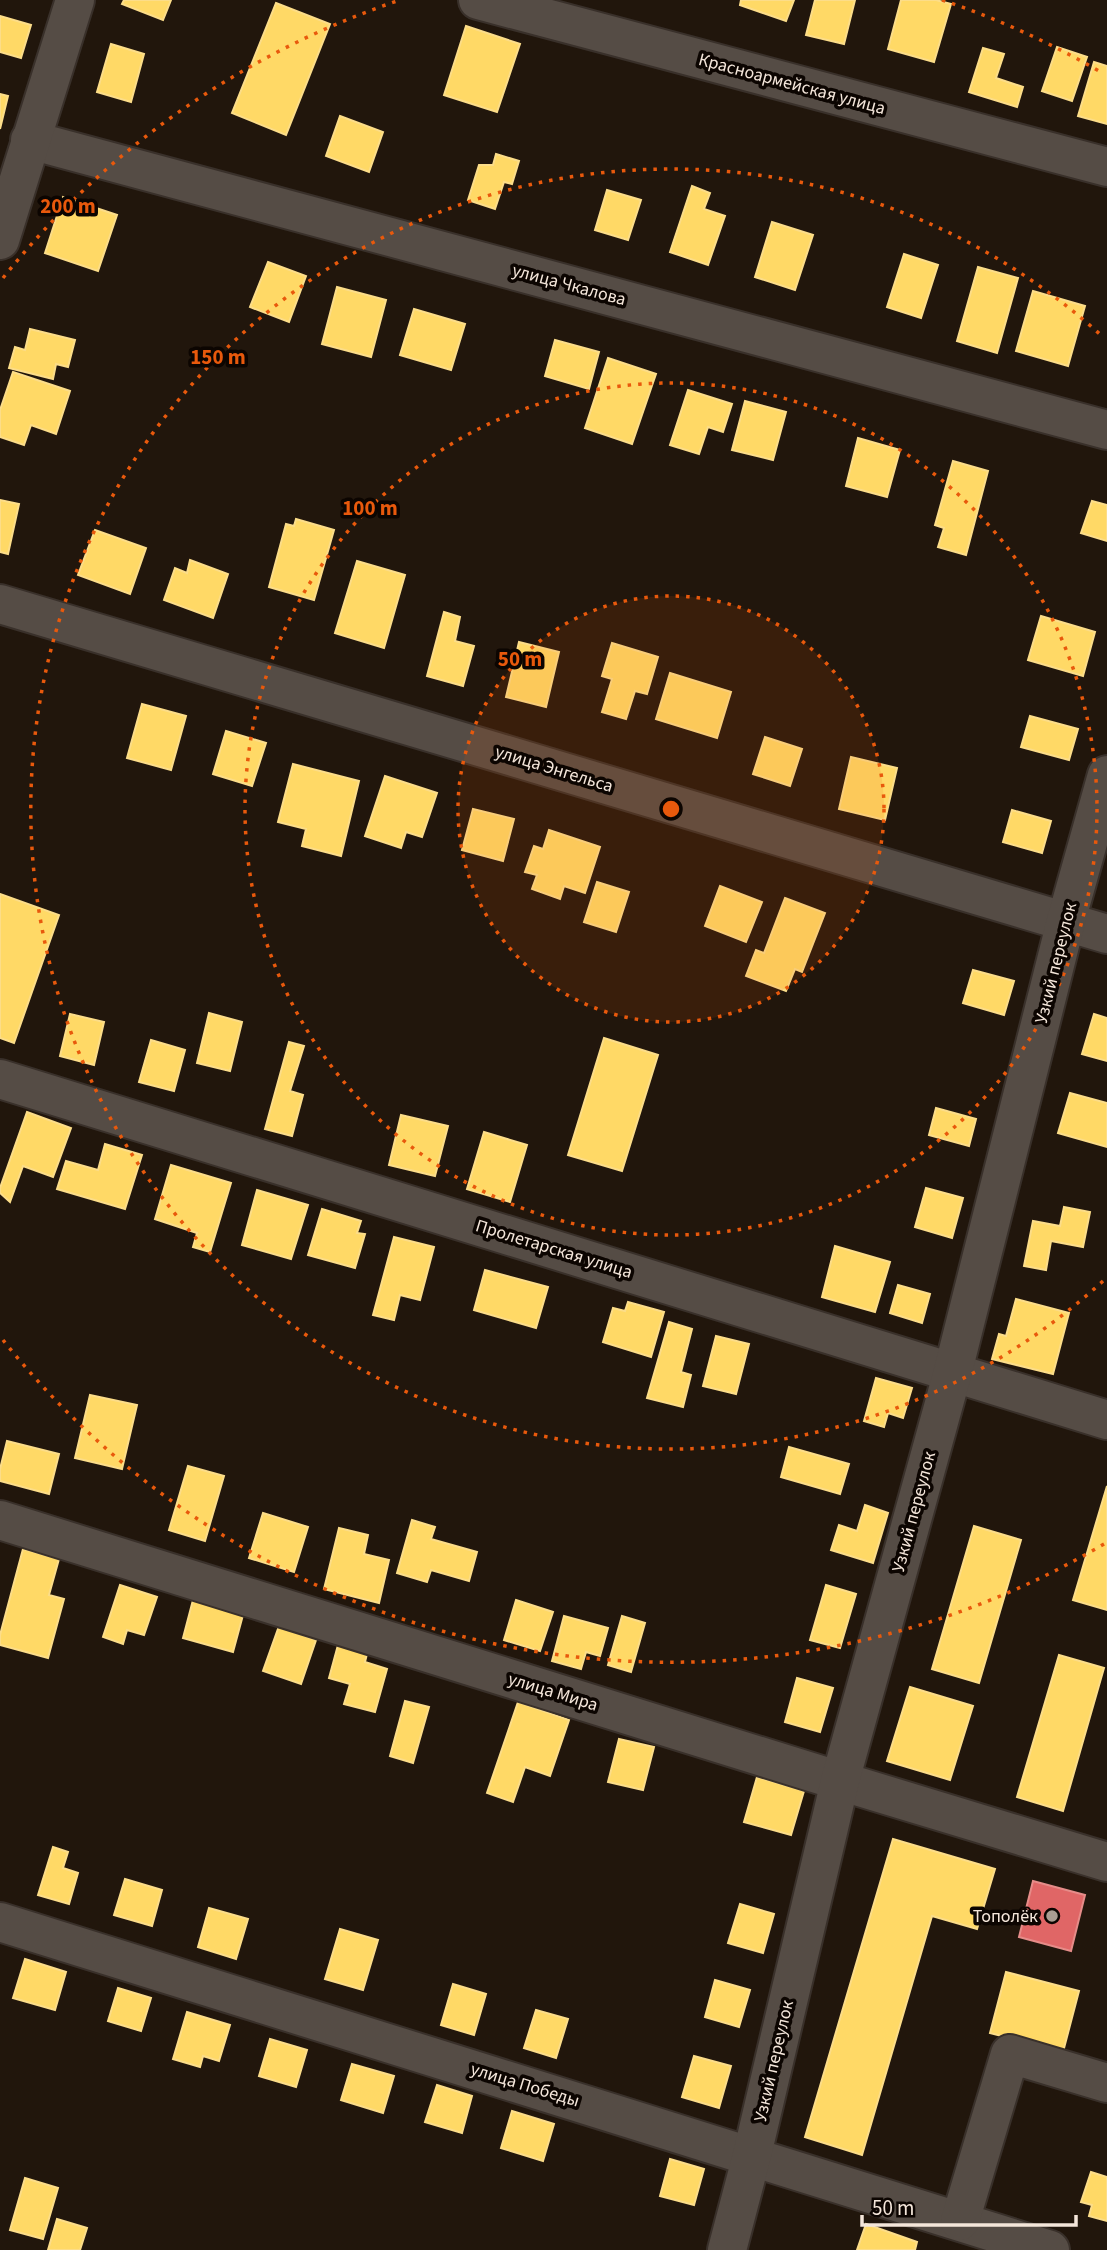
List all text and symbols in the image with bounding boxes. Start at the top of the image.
street label: Красноармейская улица [696,47,888,121]
text: 200 m [40,191,96,221]
street label: улица Чкалова [509,258,629,312]
text: 150 m [190,342,246,372]
text: 100 m [342,493,398,523]
text: 50 m [498,644,542,674]
street label: улица Энгельса [492,739,616,799]
centre of rings [659,797,683,821]
street label: Узкий переулок [1029,900,1083,1026]
street label: Пролетарская улица [473,1213,635,1285]
street label: Узкий переулок [886,1449,942,1575]
street label: улица Мира [505,1666,601,1718]
place label: Тополёк [973,1904,1038,1929]
marker: Тополёк [1044,1908,1060,1924]
street label: Узкий переулок [748,1998,800,2124]
street label: улица Победы [468,2057,582,2113]
scale bar [862,2184,1076,2228]
text: 50 m [872,2193,914,2223]

